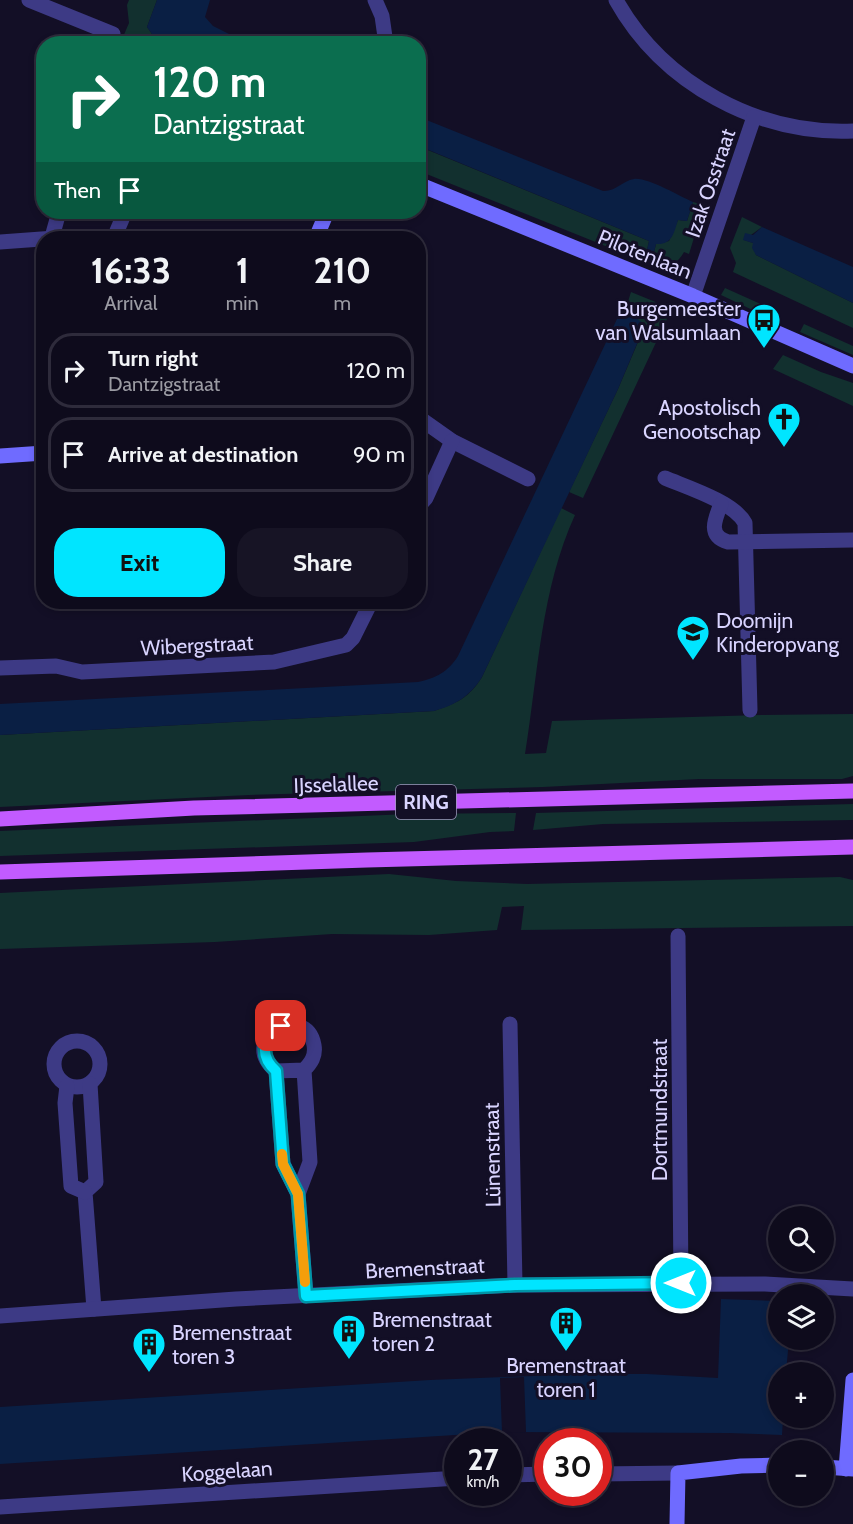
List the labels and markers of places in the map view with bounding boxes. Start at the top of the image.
place label: Burgemeester van Walsumlaan [595,296,741,345]
bus stop icon: Burgemeester van Walsumlaan [746,302,782,349]
place label: Apostolisch Genootschap [643,395,761,444]
church icon: Apostolisch Genootschap [766,401,802,448]
place label: Doomijn Kinderopvang [716,608,839,657]
school or university icon: Doomijn Kinderopvang [675,614,711,661]
pin [255,1000,306,1051]
building icon: Bremenstraat toren 1 [548,1305,584,1352]
place label: Bremenstraat toren 2 [372,1307,492,1356]
building icon: Bremenstraat toren 2 [331,1313,367,1360]
place label: Bremenstraat toren 3 [172,1320,292,1369]
building icon: Bremenstraat toren 3 [131,1326,167,1373]
place label: Bremenstraat toren 1 [506,1353,626,1402]

